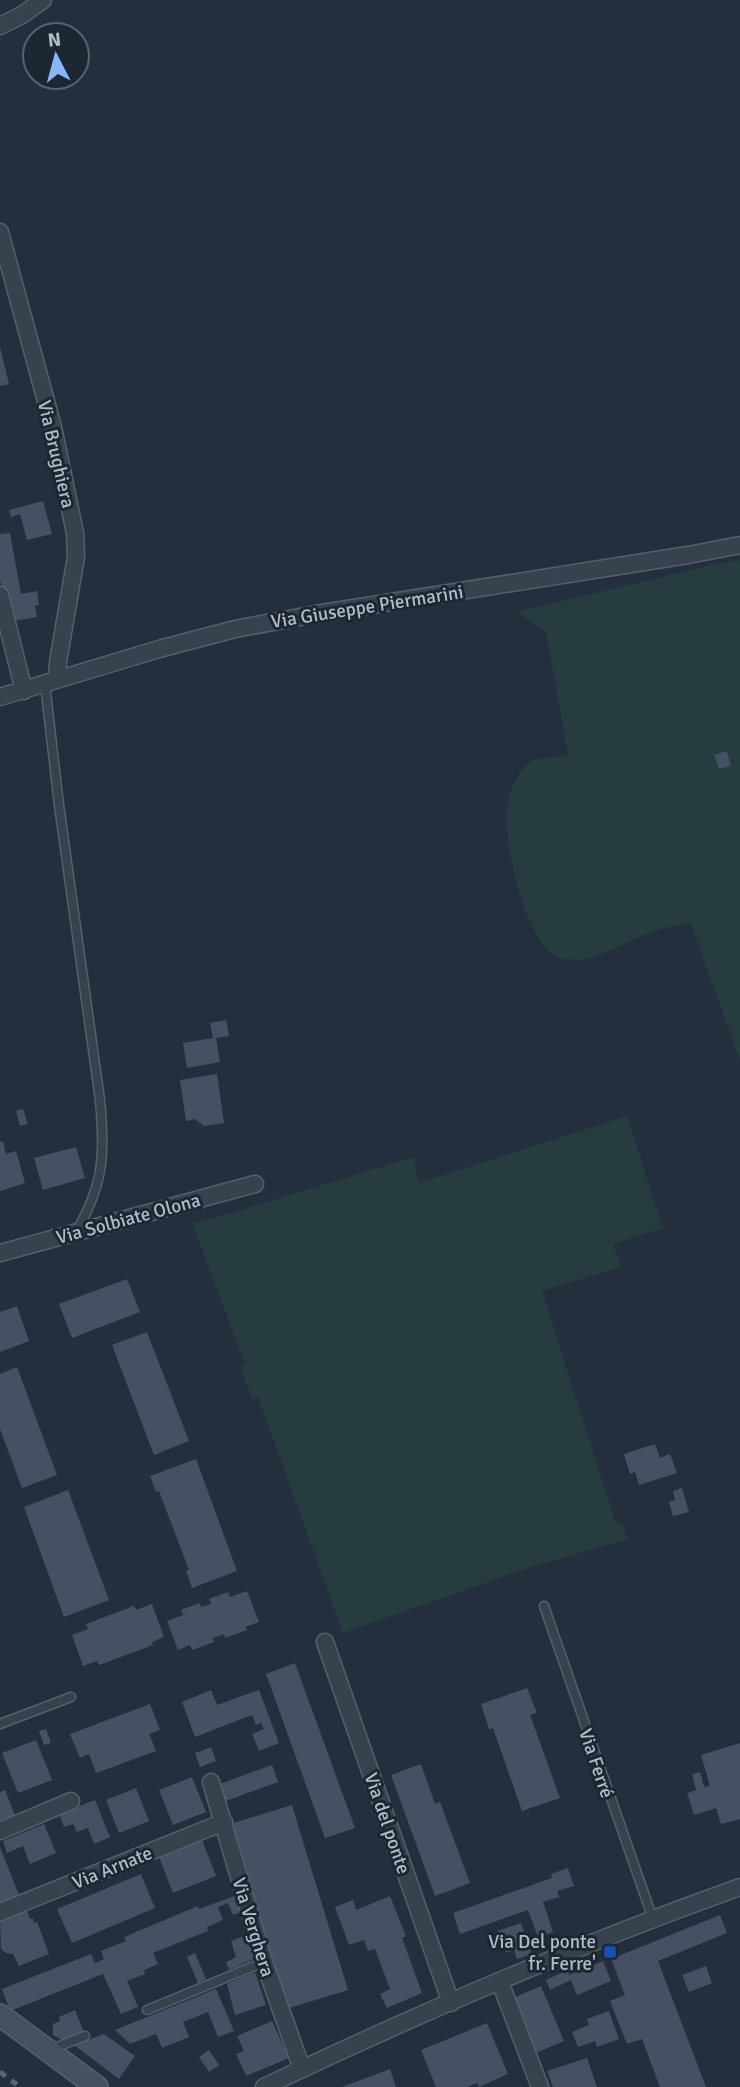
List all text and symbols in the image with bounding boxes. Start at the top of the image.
north arrow [21,21,91,91]
text: N [47,27,62,53]
street label: Via Brughiera [32,398,80,511]
street label: Via Giuseppe Piermarini [269,580,465,634]
street label: Via Solbiate Olona [53,1188,203,1250]
street label: Via Ferré [573,1725,619,1801]
street label: Via del ponte [359,1770,416,1877]
street label: Via Arnate [69,1841,156,1895]
street label: Via Verghera [227,1875,280,1980]
place label: Via Del ponte fr. Ferre' [488,1930,596,1976]
marker: Via Del ponte fr. Ferre' [602,1944,618,1960]

